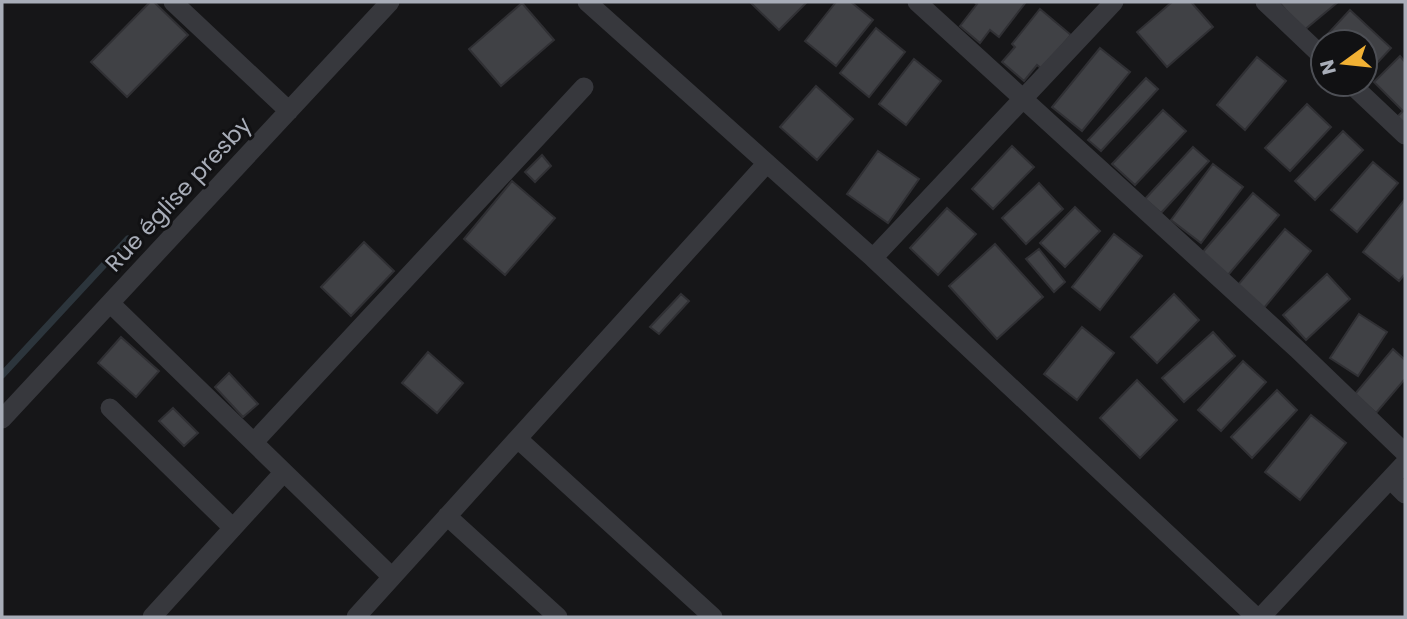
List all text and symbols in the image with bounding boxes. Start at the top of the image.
north arrow [1309,28,1379,98]
text: N [1313,57,1343,78]
street label: Rue église presby [98,109,258,279]

